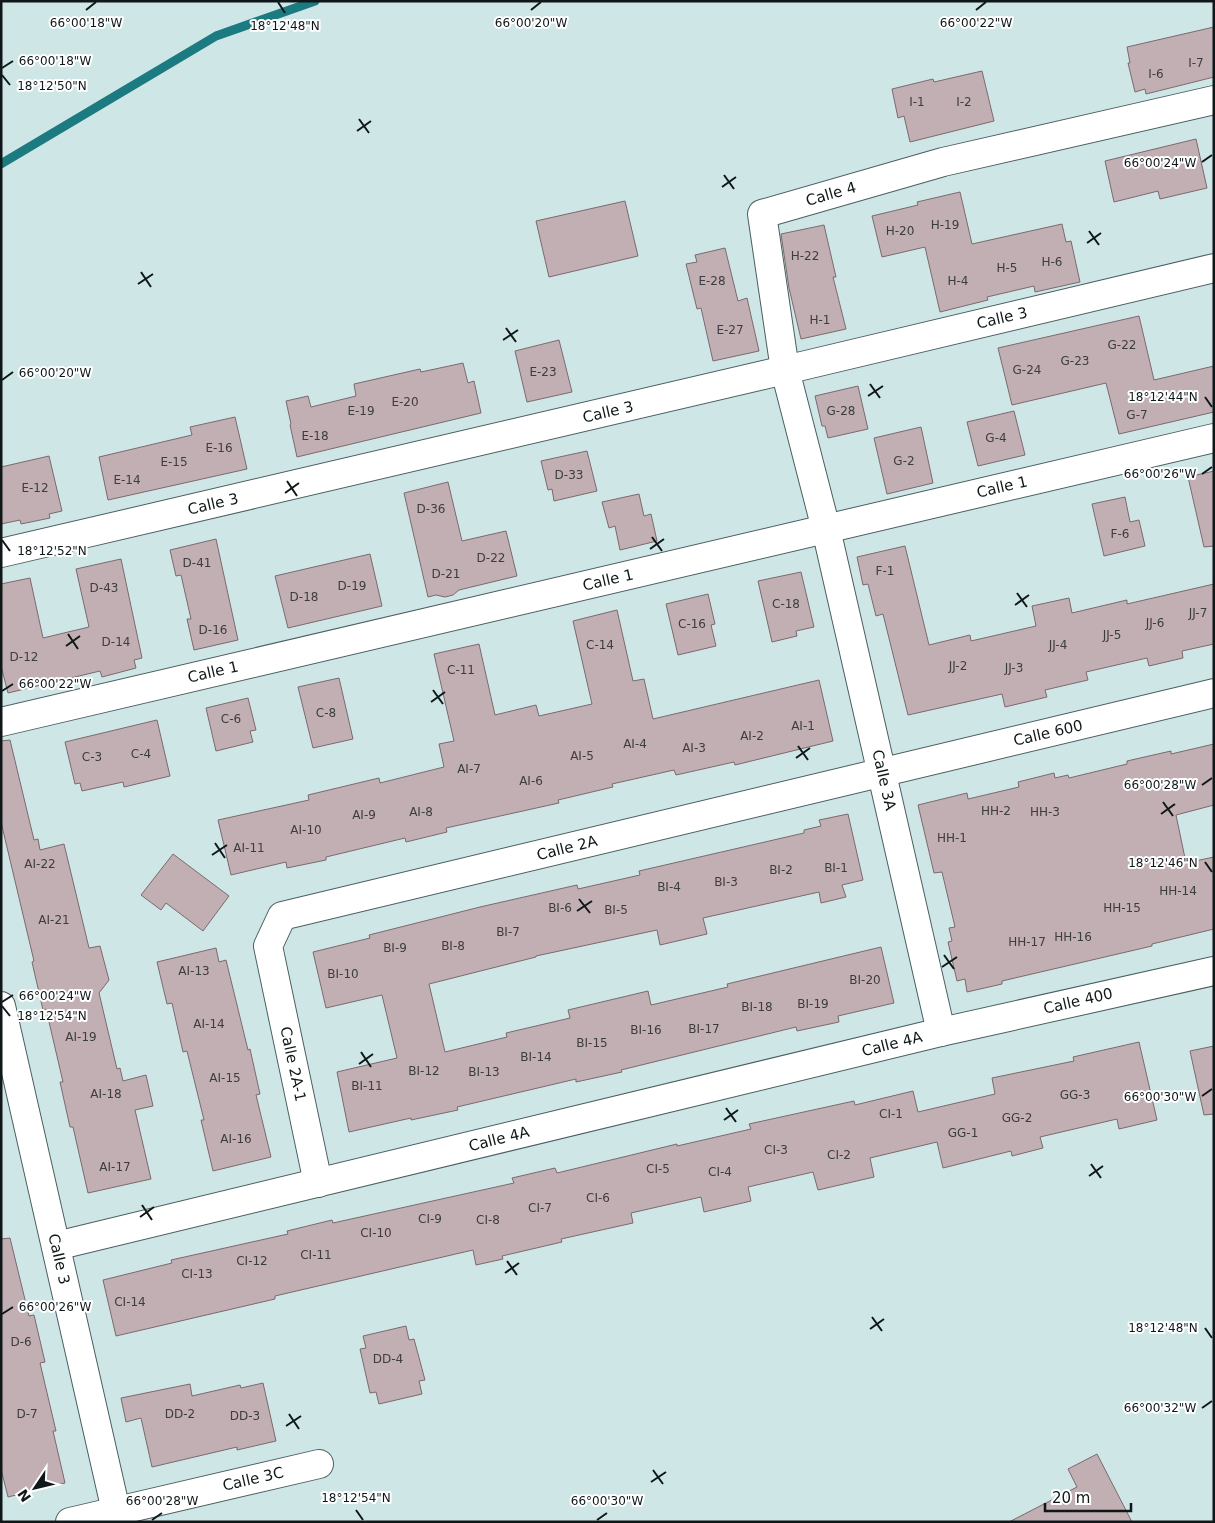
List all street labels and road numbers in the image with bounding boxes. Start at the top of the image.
street label: Calle 4 [804,178,858,210]
street label: Calle 3 [975,303,1029,333]
street label: Calle 3 [581,397,635,427]
street label: Calle 1 [975,472,1029,502]
street label: Calle 3 [186,489,240,519]
street label: Calle 1 [581,565,635,595]
street label: Calle 1 [186,657,240,687]
street label: Calle 600 [1012,716,1084,750]
street label: Calle 3A [868,748,900,813]
street label: Calle 2A [535,832,600,864]
street label: Calle 400 [1042,984,1114,1018]
street label: Calle 2A-1 [276,1025,310,1103]
street label: Calle 4A [860,1028,925,1060]
street label: Calle 4A [467,1123,532,1155]
street label: Calle 3 [44,1232,74,1286]
street label: Calle 3C [221,1463,285,1495]

